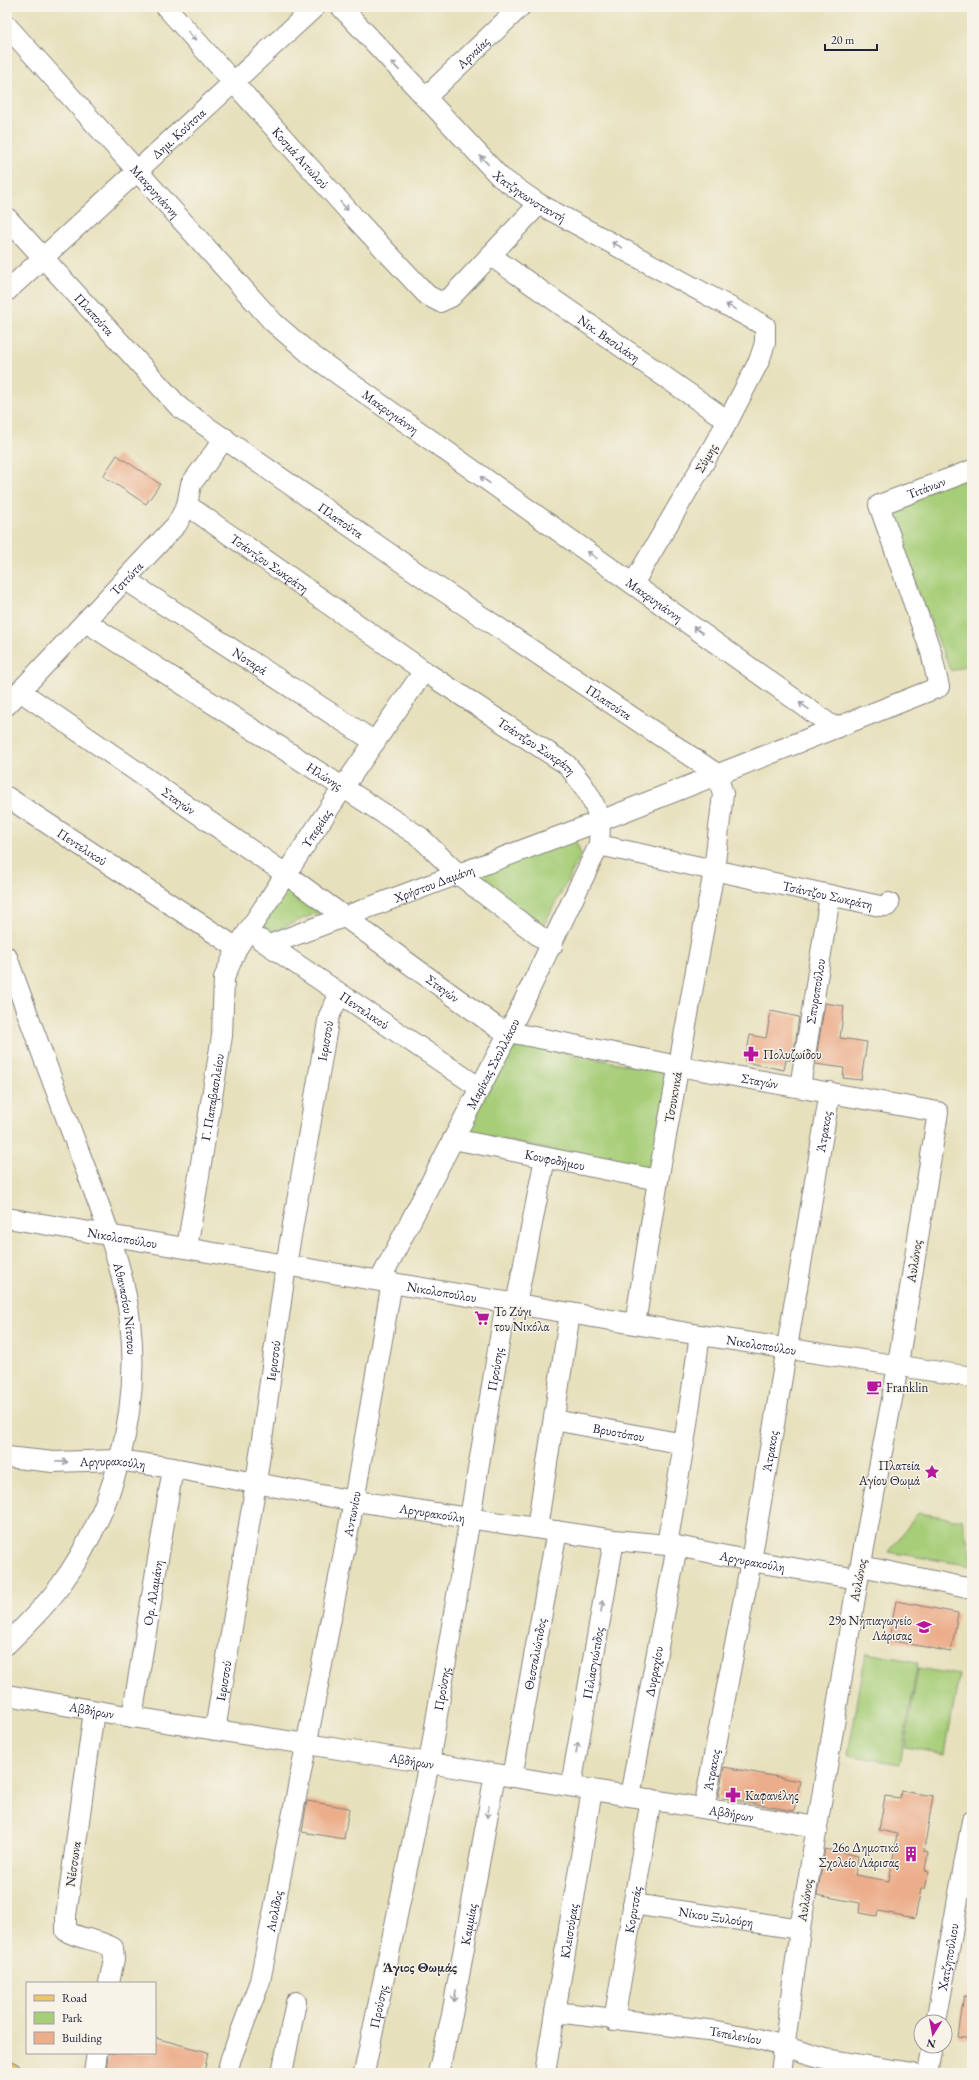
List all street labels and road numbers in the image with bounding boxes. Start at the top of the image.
street label: Αρναίας [452,32,493,73]
street label: Δημ. Κούτσια [148,104,209,162]
street label: Κοσμά Αιτωλού [269,123,333,192]
street label: Μακρυγιάννη [127,161,184,221]
street label: Χατζηκωνσταντή [489,166,569,226]
street label: Πλαπούτα [71,289,118,339]
street label: Νικ. Βασιλάκη [575,311,644,366]
street label: Μακρυγιάννη [359,385,423,438]
street label: Σύμης [691,440,721,476]
street label: Τιτάνων [904,472,948,502]
street label: Πλαπούτα [315,498,367,542]
street label: Τσάντζου Σωκράτη [227,530,312,596]
street label: Τσιτώτα [106,557,146,599]
street label: Μακρυγιάννη [623,573,686,626]
street label: Νοταρά [229,643,271,678]
street label: Πλαπούτα [583,680,635,723]
street label: Τσάντζου Σωκράτη [494,713,580,778]
street label: Ηλώνης [304,758,347,794]
street label: Σταγών [159,783,199,818]
street label: Υπερείας [297,805,335,851]
street label: Πεντελικού [54,824,111,869]
street label: Χρήστου Δαμάνη [390,860,476,906]
street label: Τσάντζου Σωκράτη [781,877,875,913]
street label: Σπυροπούλου [802,957,829,1025]
street label: Σταγών [423,970,463,1006]
street label: Πεντελικού [337,987,393,1033]
street label: Μαρίκας Σκυλλάκου [462,1015,523,1112]
street label: Ιερισσού [313,1019,337,1062]
street label: Γ. Παπαβασιλείου [196,1052,228,1142]
street label: Σταγών [740,1069,780,1092]
street label: Τσουκνικά [660,1070,686,1124]
street label: Άτρακος [811,1109,835,1154]
street label: Κουφοδήμου [523,1145,587,1174]
street label: Νικολοπούλου [86,1223,159,1252]
street label: Αυλώνος [902,1238,926,1285]
street label: Αθανασίου Νίτσιου [110,1260,141,1355]
street label: Νικολοπούλου [406,1277,478,1306]
street label: Νικολοπούλου [725,1331,798,1358]
street label: Ιερισσού [262,1339,284,1382]
street label: Προύσης [483,1346,507,1392]
street label: Βρυοτόπου [592,1419,646,1445]
street label: Άτρακος [758,1429,781,1474]
street label: Αργυρακούλη [78,1451,147,1472]
street label: Αντωνίου [339,1489,364,1539]
street label: Αργυρακούλη [397,1499,466,1526]
street label: Αργυρακούλη [717,1546,787,1575]
street label: Αυλώνος [845,1557,871,1604]
street label: Ορ. Αλαμάνη [139,1559,166,1627]
street label: Θεσσαλιώτιδος [520,1616,549,1691]
street label: Πελασγιώτιδος [578,1625,607,1700]
street label: Δυρραχίου [640,1644,667,1698]
street label: Ιερισσού [211,1659,235,1702]
street label: Προύσης [429,1665,453,1712]
street label: Αβδήρων [67,1697,115,1722]
street label: Άτρακος [699,1747,724,1793]
street label: Αβδήρων [387,1748,435,1772]
street label: Αβδήρων [707,1801,755,1825]
street label: Νέσσωνα [61,1840,85,1888]
street label: Αυλώνος [793,1877,817,1924]
street label: Κορυτσάς [620,1884,645,1934]
street label: Αιολίδος [261,1889,286,1934]
street label: Καμμίας [456,1901,480,1946]
street label: Κλεισούρας [556,1902,582,1960]
street label: Νίκου Ξυλούρη [678,1902,755,1930]
street label: Χατζηπούλιου [933,1922,962,1993]
street label: Προύσης [365,1983,391,2030]
street label: Τεπελενίου [709,2022,763,2048]

